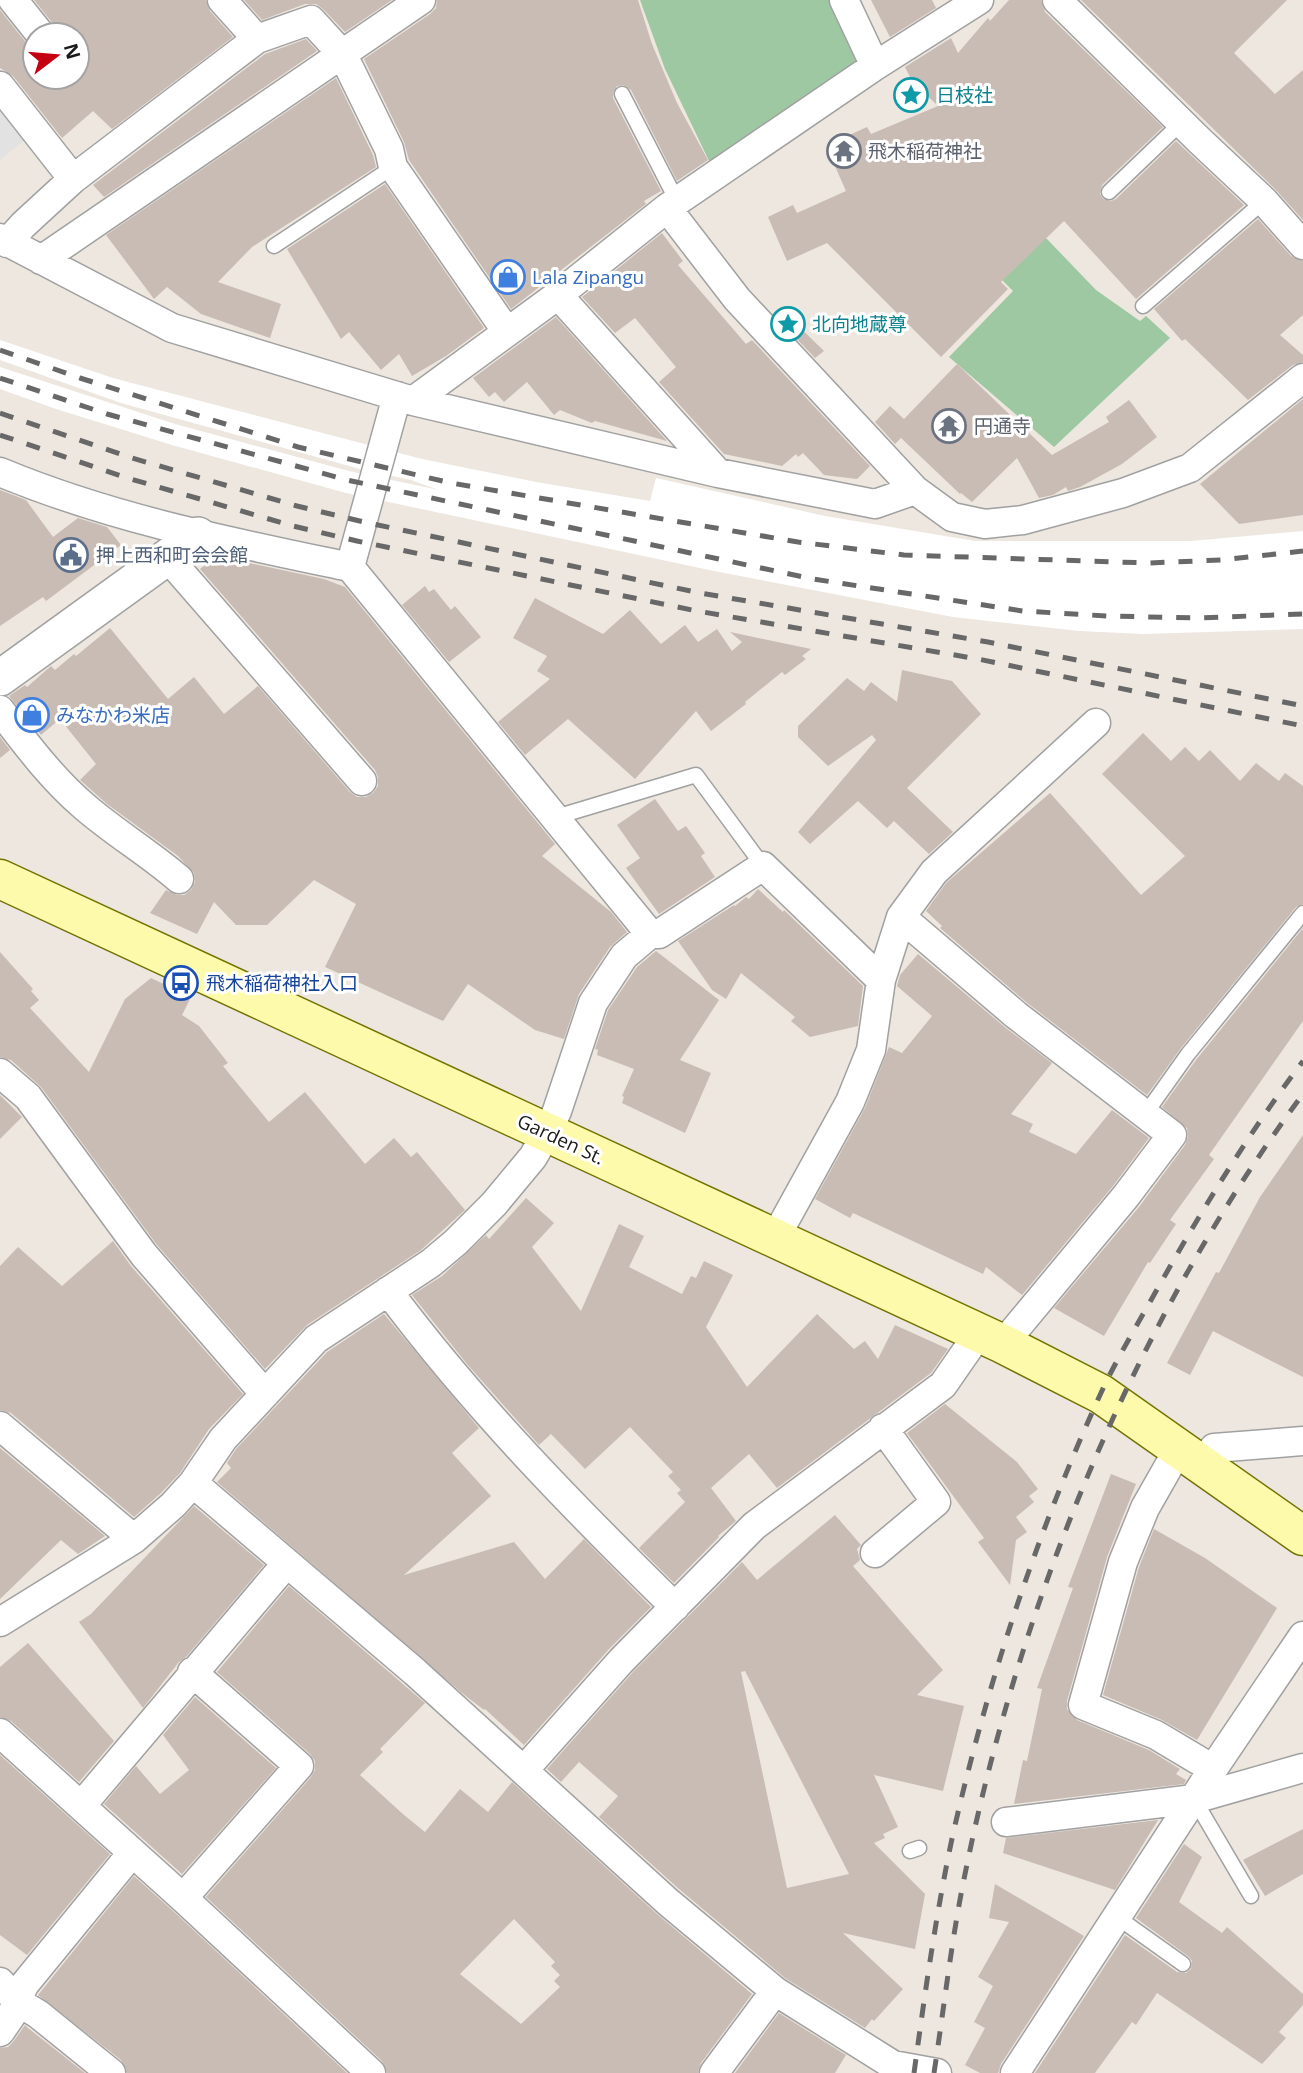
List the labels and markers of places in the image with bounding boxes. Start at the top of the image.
place icon: 日枝社 [892,76,930,114]
place label: 日枝社 [936,82,993,108]
temple icon: 飛木稲荷神社 [825,132,863,170]
place label: 飛木稲荷神社 [868,138,982,164]
shop icon: Lala Zipangu [489,258,527,296]
place label: Lala Zipangu [532,264,644,290]
place icon: 北向地蔵尊 [769,305,807,343]
place label: 北向地蔵尊 [812,311,907,337]
temple icon: 円通寺 [930,407,968,445]
place label: 円通寺 [974,413,1031,439]
public building icon: 押上西和町会会館 [52,536,90,574]
place label: 押上西和町会会館 [96,542,248,568]
shop icon: みなかわ米店 [13,696,51,734]
place label: みなかわ米店 [56,702,170,728]
bus stop icon: 飛木稲荷神社入口 [162,964,200,1002]
place label: 飛木稲荷神社入口 [206,970,358,996]

